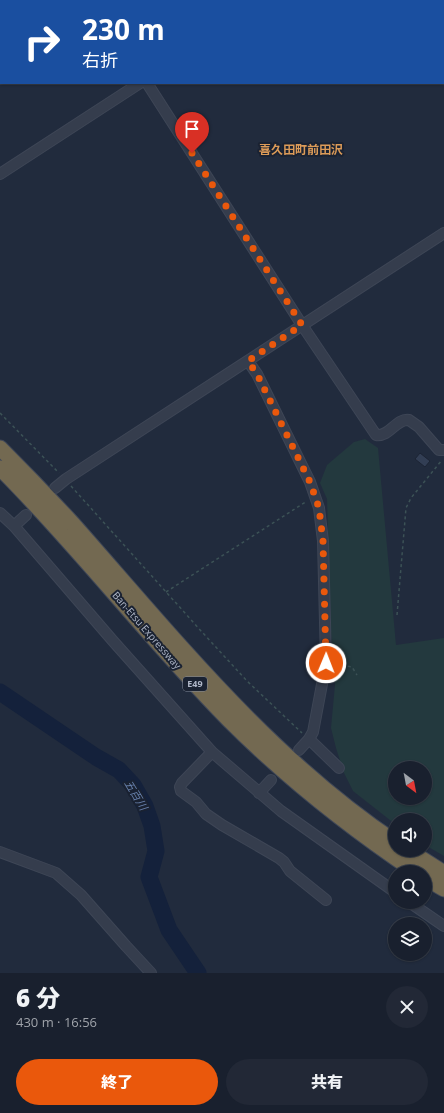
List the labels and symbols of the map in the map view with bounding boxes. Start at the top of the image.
pin [175,112,209,153]
district label: 喜久田町前田沢 [259,141,343,158]
street label: Ban-Etsu Expressway [109,588,185,672]
position arrow [305,642,347,684]
road number: E49 [183,677,207,691]
north arrow [388,761,432,805]
water label: 五百川 [122,777,152,814]

